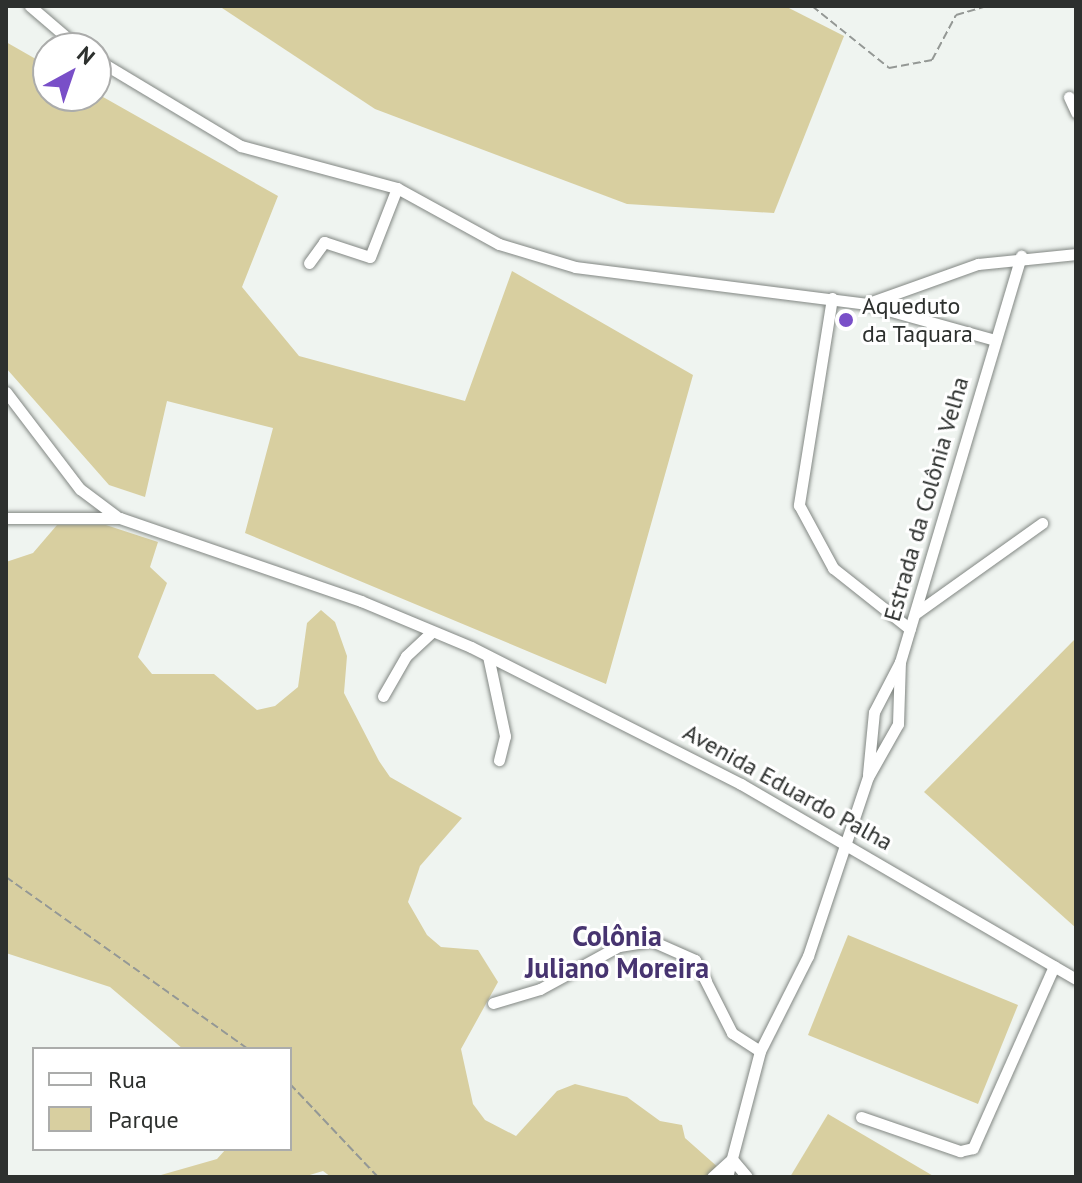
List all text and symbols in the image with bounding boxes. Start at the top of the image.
north arrow [32,32,112,112]
text: N [72,40,101,71]
place label: Aqueduto da Taquara [862,292,974,348]
marker: Aqueduto da Taquara [837,311,855,329]
street label: Estrada da Colônia Velha [877,373,975,625]
street label: Avenida Eduardo Palha [678,717,898,857]
district label: Colônia Juliano Moreira [525,919,709,985]
legend [32,1047,292,1151]
text: Rua [108,1064,147,1095]
text: Parque [108,1104,179,1135]

